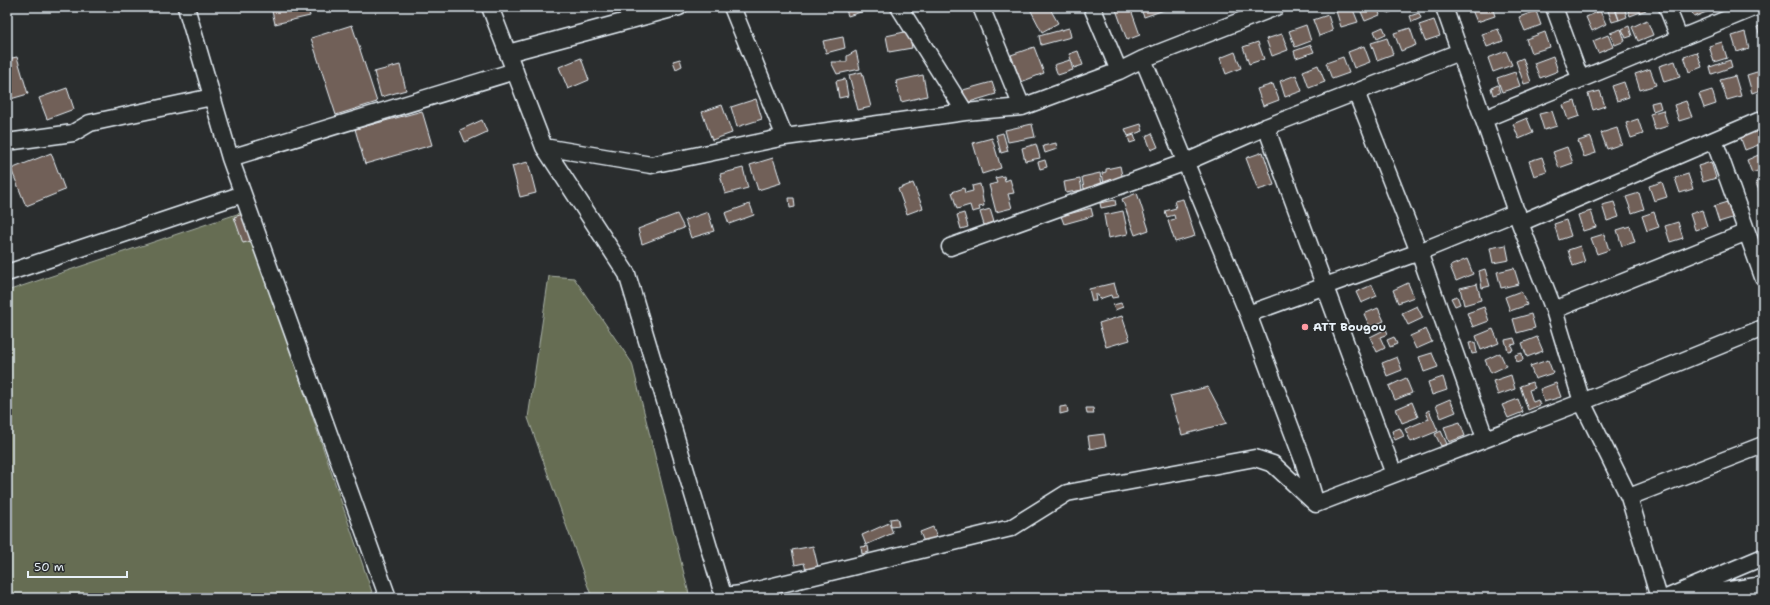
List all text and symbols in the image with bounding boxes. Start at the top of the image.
place label: ATT Bougou [1313,319,1386,335]
marker: ATT Bougou [1300,322,1310,332]
scale bar [28,553,127,579]
text: 50 m [34,559,64,575]

